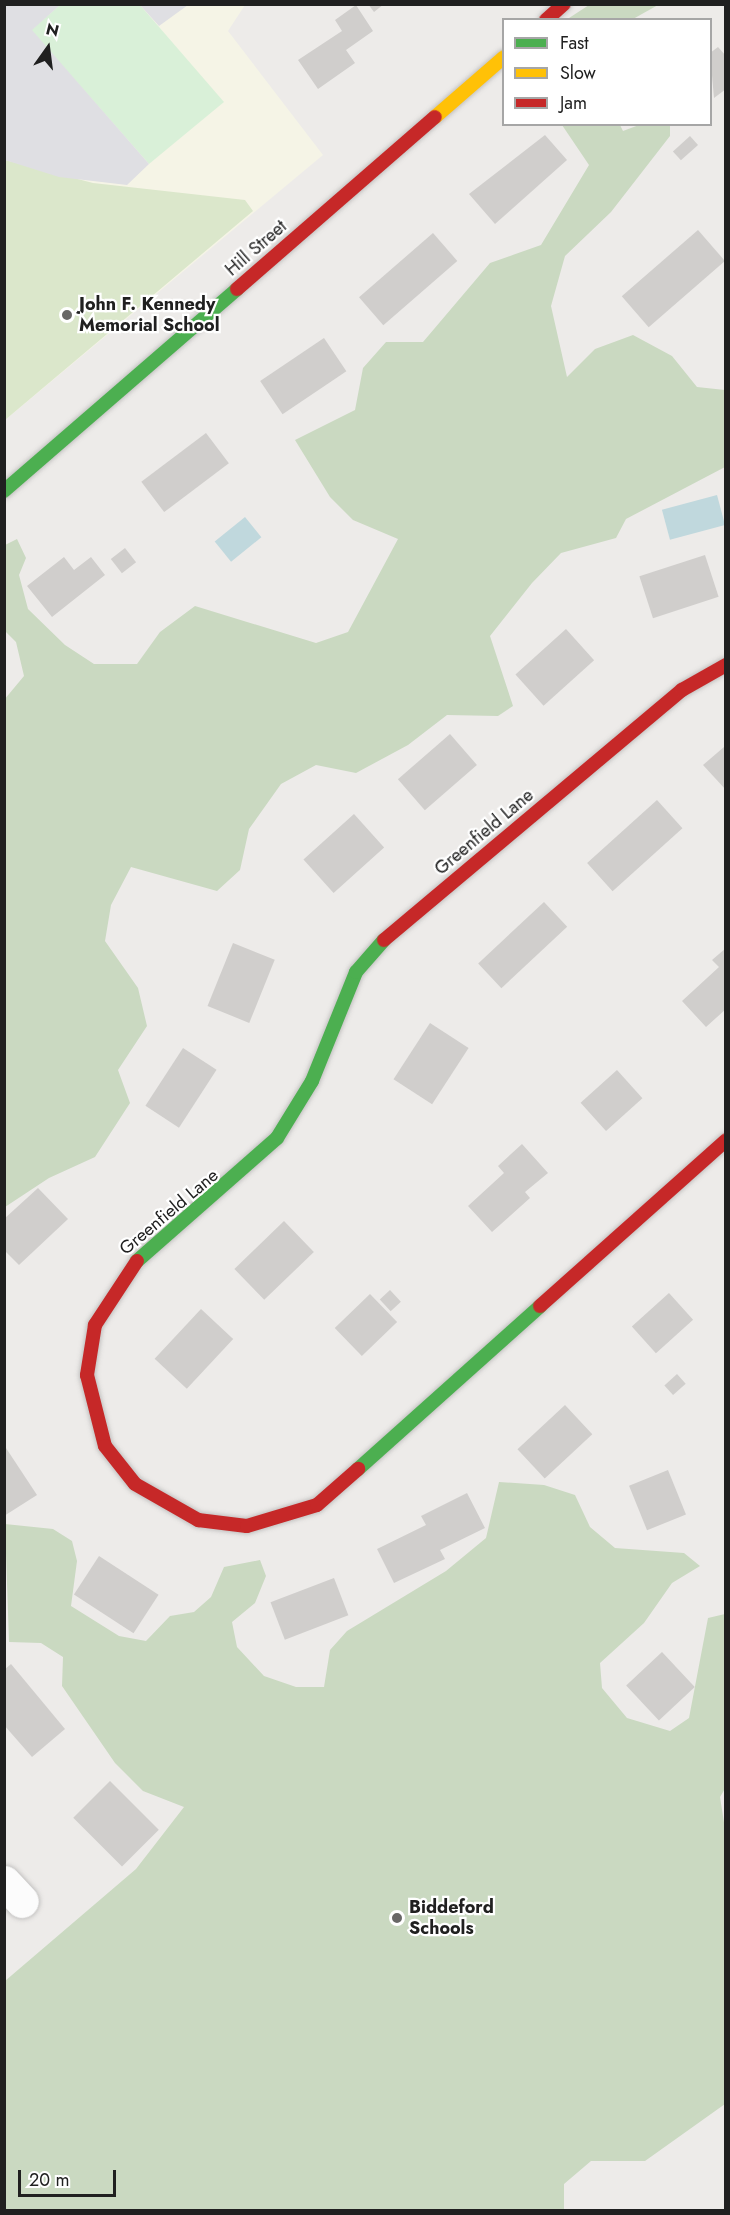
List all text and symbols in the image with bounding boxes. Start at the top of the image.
text: N [44,17,61,43]
north arrow [18,18,78,78]
legend [502,18,712,126]
text: Fast [560,30,589,56]
text: Slow [560,60,596,86]
text: Jam [560,90,587,116]
street label: Hill Street [221,216,291,280]
place label: John F. Kennedy Memorial School [79,294,220,336]
marker: John F. Kennedy Memorial School [60,308,74,322]
street label: Greenfield Lane [430,784,538,880]
street label: Greenfield Lane [115,1164,223,1260]
place label: Biddeford Schools [409,1897,494,1940]
marker: Biddeford Schools [390,1911,404,1925]
scale bar [21,2158,118,2196]
text: 20 m [29,2167,69,2193]

